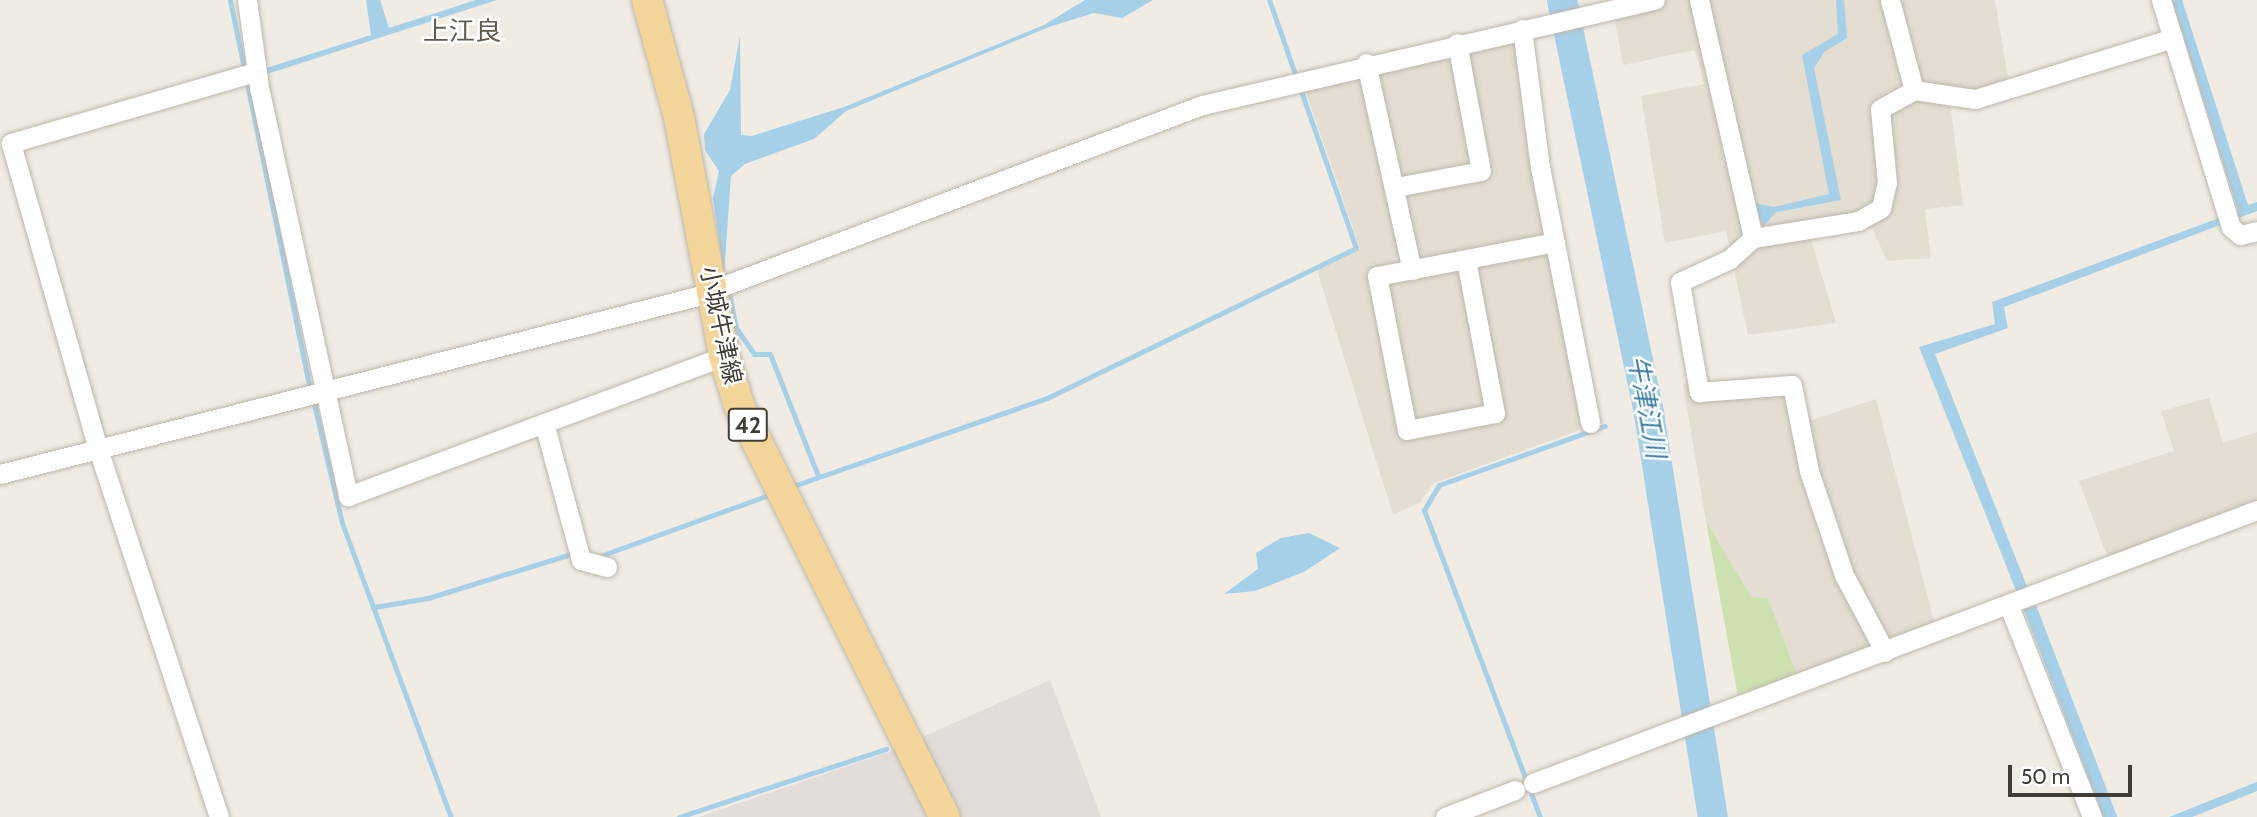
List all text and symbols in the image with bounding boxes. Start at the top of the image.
district label: 上江良 [423,16,501,48]
street label: 小城牛津線 [694,263,748,387]
water label: 牛津江川 [1621,353,1671,461]
road number: 42 [727,406,769,444]
scale bar [2012,750,2136,794]
text: 50 m [2021,764,2070,789]

